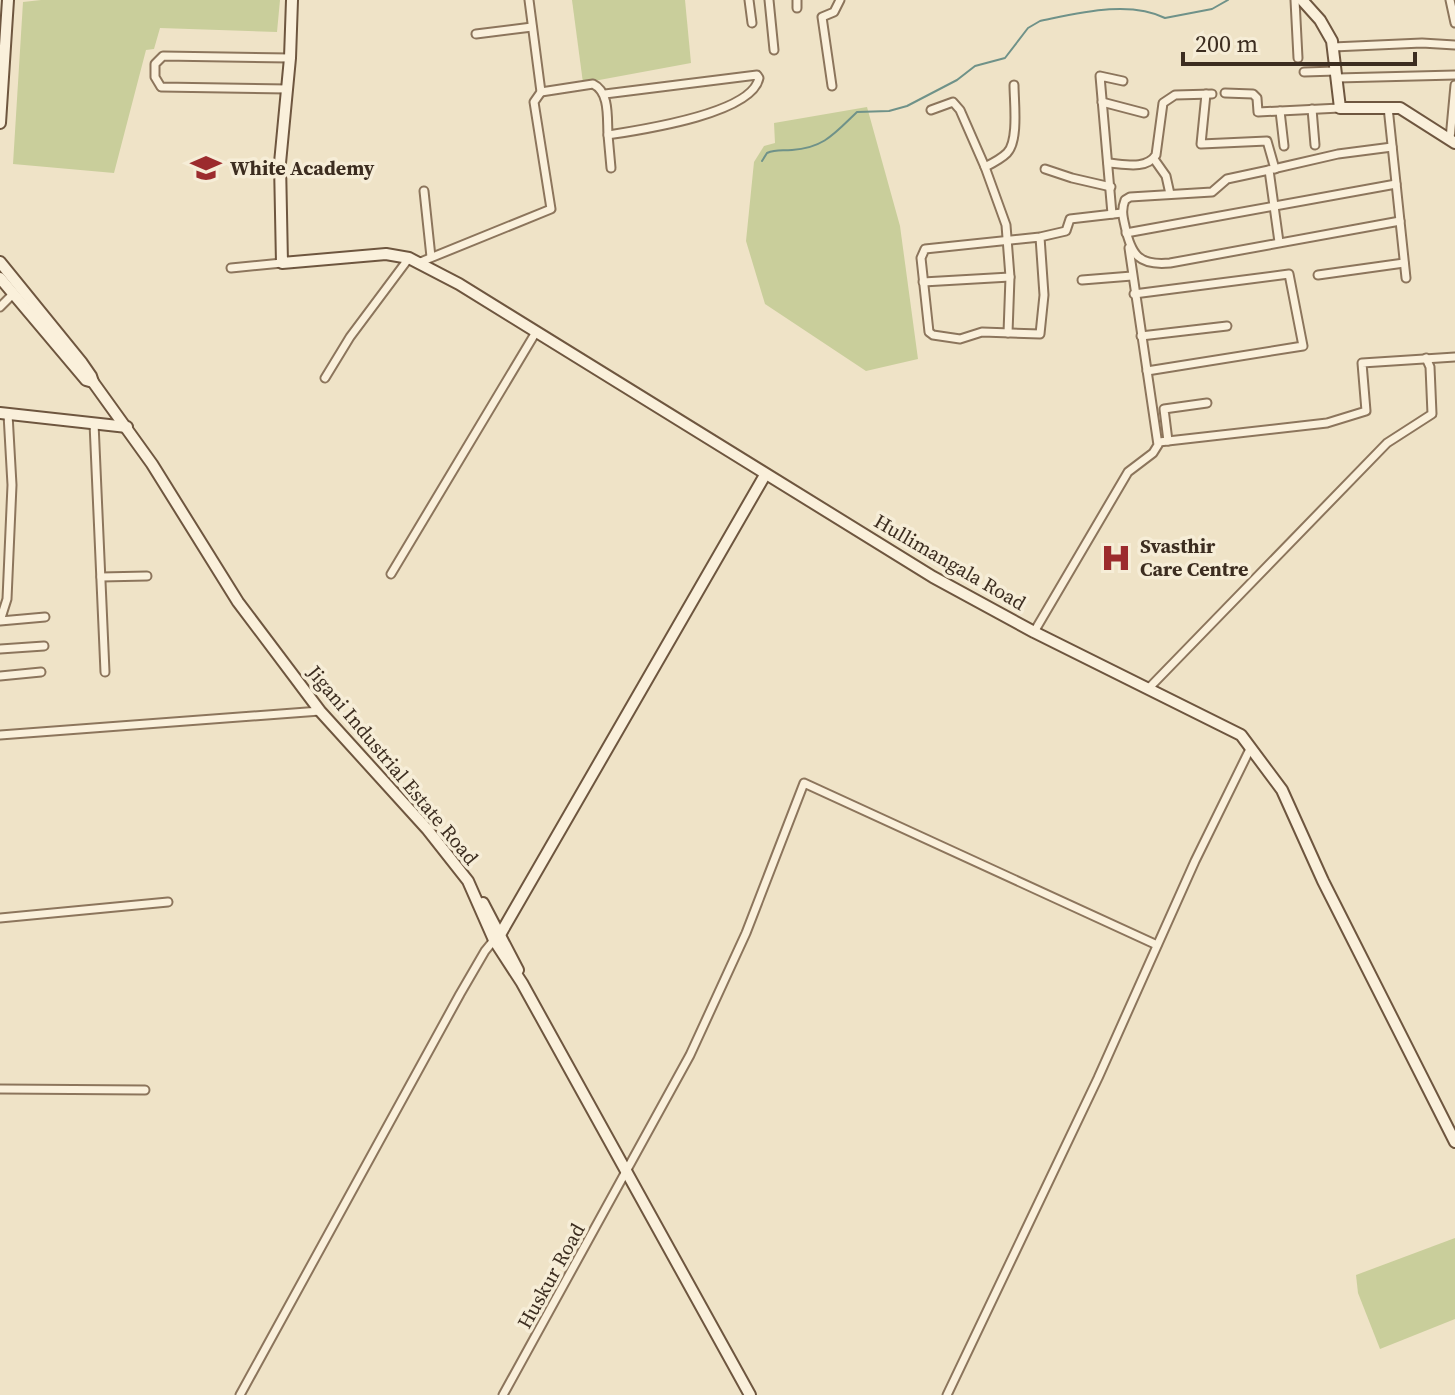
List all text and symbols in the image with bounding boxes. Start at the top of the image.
scale bar [1183,16,1415,66]
text: 200 m [1195,27,1258,60]
school or university icon: White Academy [189,151,223,185]
place label: White Academy [230,154,375,182]
street label: Hullimangala Road [869,507,1032,617]
place label: Svasthir Care Centre [1140,532,1248,583]
hospital icon: Svasthir Care Centre [1099,541,1133,575]
street label: Jigani Industrial Estate Road [300,658,485,871]
street label: Huskur Road [511,1218,592,1334]

